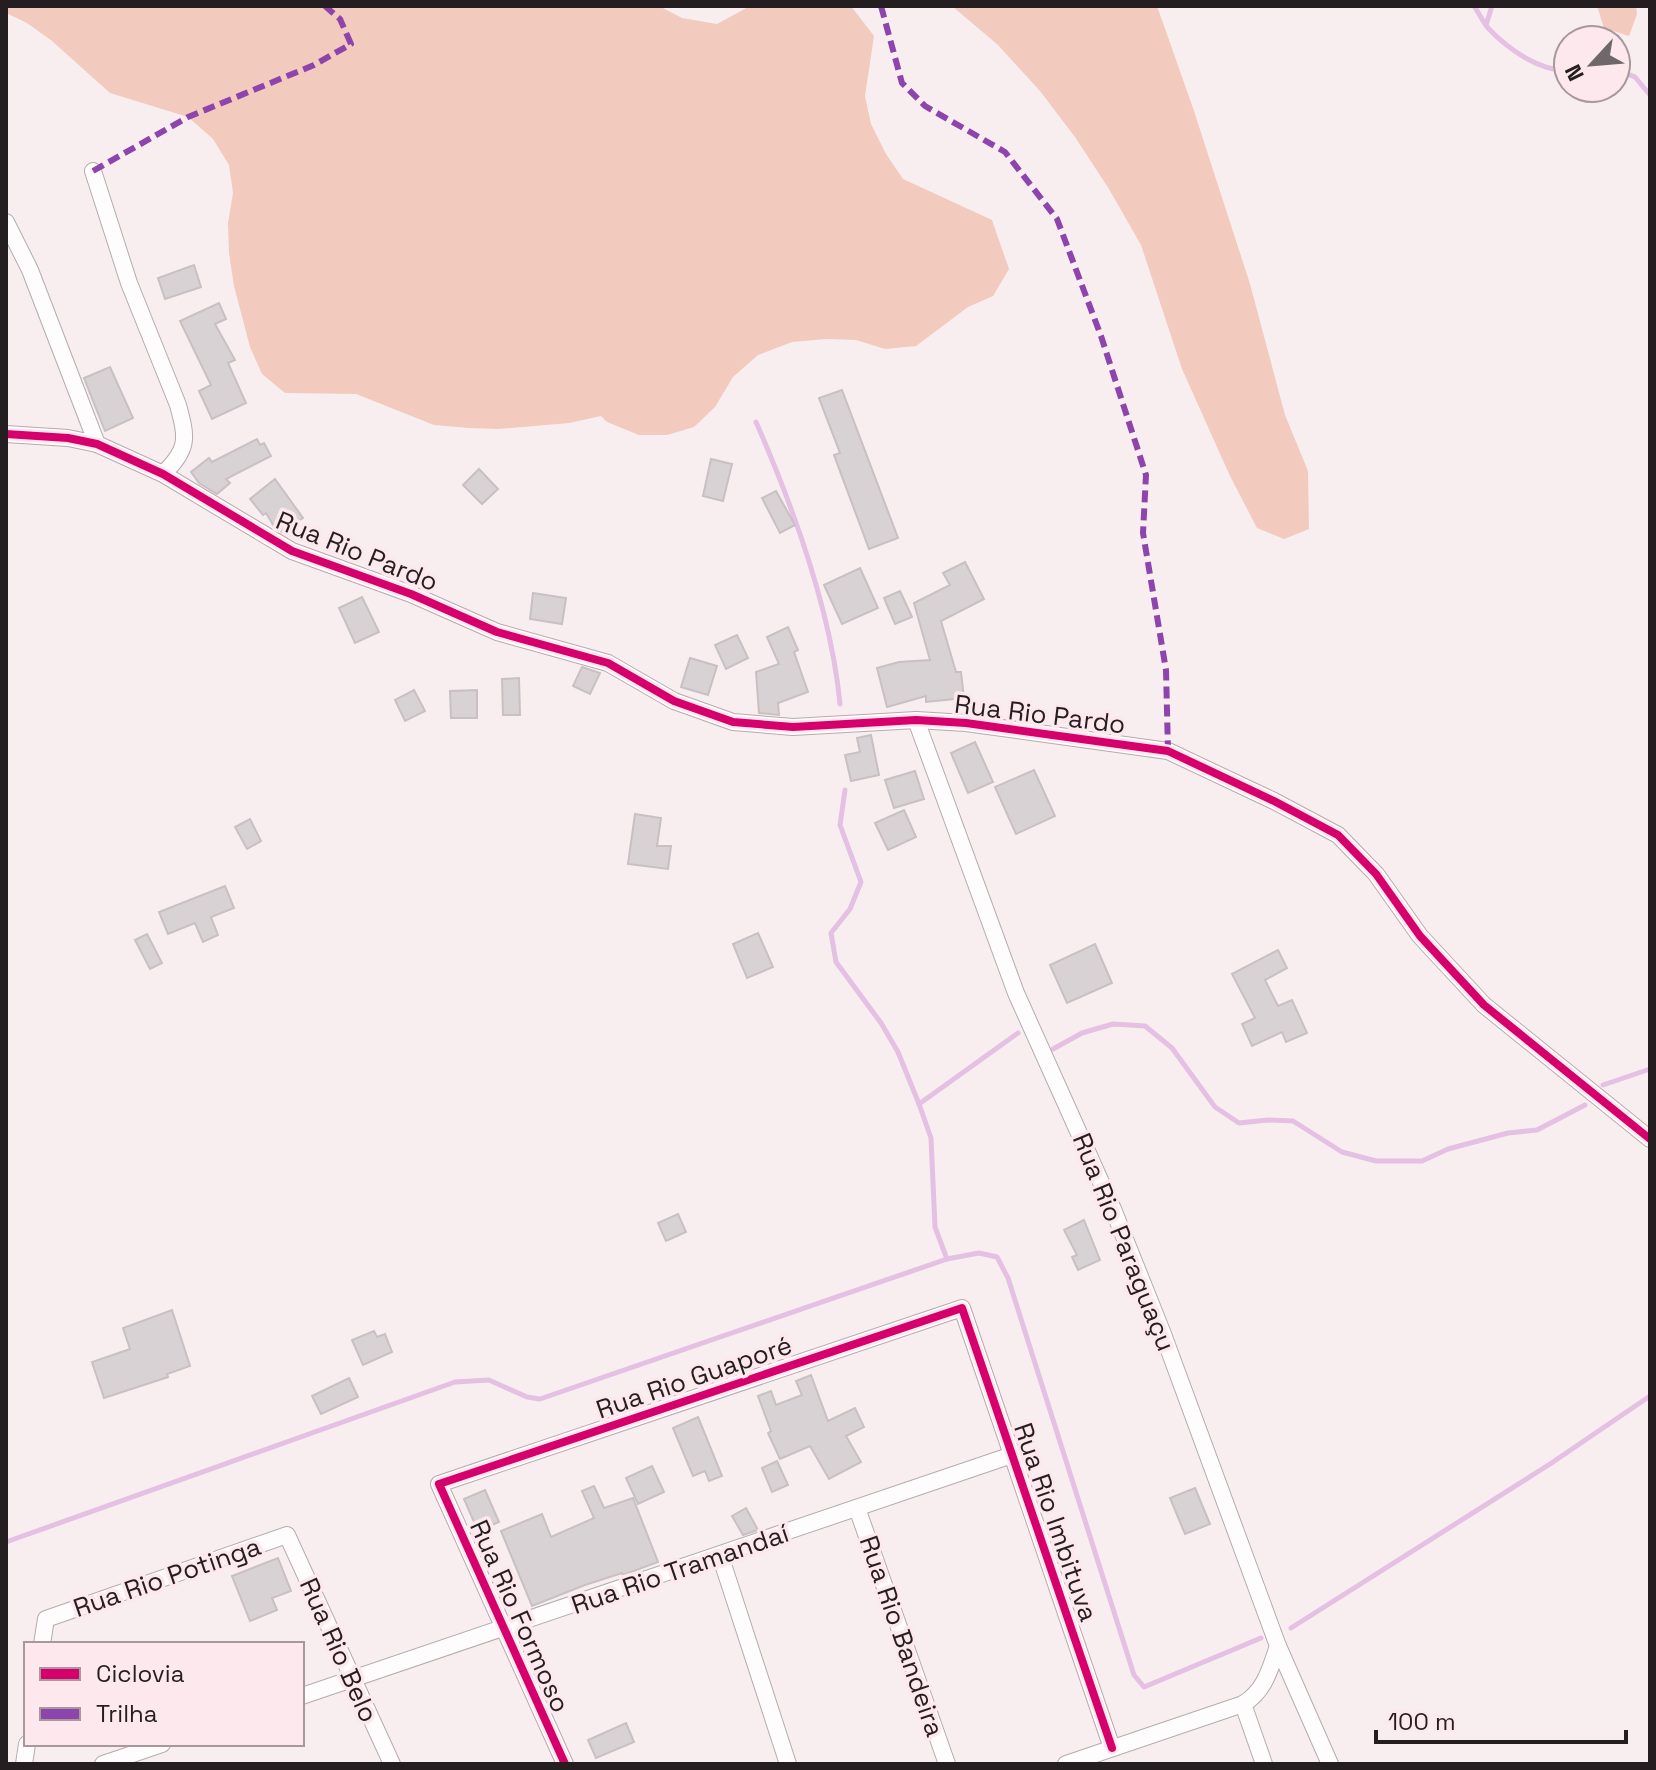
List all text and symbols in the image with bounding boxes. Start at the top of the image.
north arrow [1552,24,1632,104]
text: N [1558,60,1590,86]
street label: Rua Rio Pardo [271,503,443,599]
street label: Rua Rio Pardo [953,687,1127,741]
street label: Rua Rio Paraguaçu [1065,1128,1183,1356]
street label: Rua Rio Guaporé [592,1328,796,1426]
street label: Rua Rio Imbituva [1006,1418,1106,1626]
street label: Rua Rio Formoso [462,1514,578,1718]
street label: Rua Rio Tramandaí [567,1516,794,1622]
street label: Rua Rio Potinga [69,1529,265,1625]
street label: Rua Rio Bandeira [852,1531,952,1741]
street label: Rua Rio Belo [292,1573,386,1727]
legend [24,1642,304,1746]
text: Ciclovia [96,1658,185,1689]
scale bar [1376,1694,1626,1744]
text: Trilha [96,1698,158,1729]
text: 100 m [1388,1706,1456,1737]

